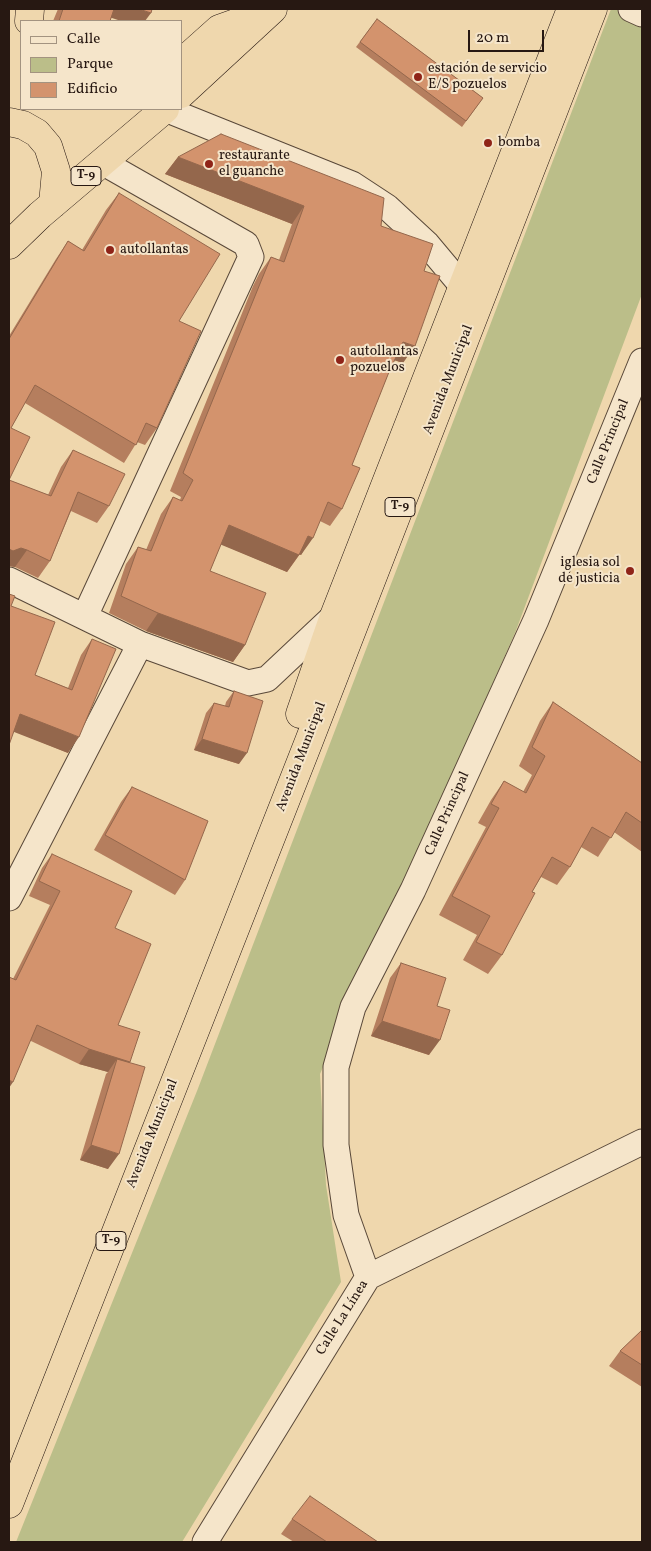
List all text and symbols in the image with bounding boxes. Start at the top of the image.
legend [20,20,182,110]
scale bar [471,20,547,52]
text: 20 m [476,28,509,49]
text: Calle [67,29,100,50]
text: Parque [67,54,113,75]
place label: estación de servicio E/S pozuelos [428,61,547,94]
marker: estación de servicio E/S pozuelos [412,71,424,83]
text: Edificio [67,79,118,100]
place label: bomba [498,135,540,151]
marker: bomba [482,137,494,149]
place label: restaurante el guanche [219,148,290,180]
marker: restaurante el guanche [203,158,215,170]
road number: T-9 [71,167,101,186]
place label: autollantas [120,242,189,258]
marker: autollantas [104,244,116,256]
street label: Avenida Municipal [420,323,478,437]
place label: autollantas pozuelos [350,344,419,377]
marker: autollantas pozuelos [334,354,346,366]
street label: Calle Principal [584,397,634,487]
road number: T-9 [385,498,415,516]
place label: iglesia sol de justicia [558,555,620,588]
marker: iglesia sol de justicia [624,565,636,577]
street label: Avenida Municipal [273,700,331,814]
street label: Calle Principal [422,769,474,859]
street label: Avenida Municipal [123,1077,183,1191]
road number: T-9 [96,1232,126,1250]
street label: Calle La Línea [313,1277,373,1359]

